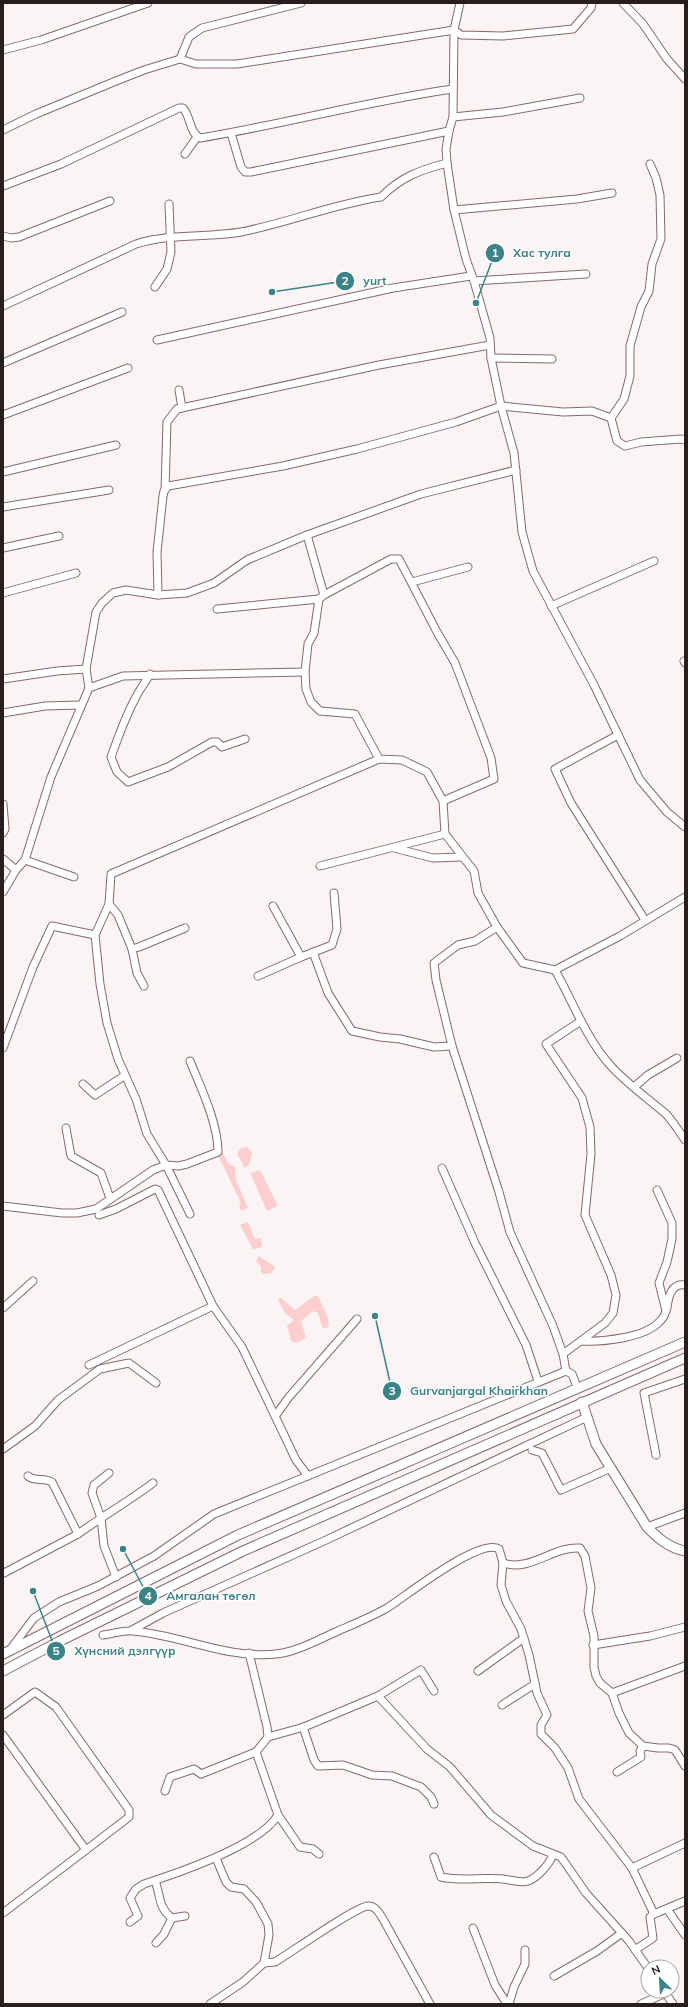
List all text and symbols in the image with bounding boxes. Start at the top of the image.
callout: Хас тулга [485,241,579,265]
text: 1 [491,245,499,260]
text: Хас тулга [512,245,571,260]
callout: yurt [335,269,394,293]
text: 2 [341,273,349,288]
text: yurt [362,273,387,288]
callout: Gurvanjargal Khairkhan [382,1379,556,1403]
text: 3 [388,1383,396,1398]
text: Gurvanjargal Khairkhan [410,1383,548,1398]
callout: Амгалан төгөл [138,1584,264,1608]
text: 4 [144,1588,152,1603]
text: Амгалан төгөл [166,1588,256,1603]
callout: Хүнсний дэлгүүр [46,1639,183,1663]
text: 5 [52,1643,60,1658]
text: Хүнсний дэлгүүр [73,1643,176,1658]
north arrow [640,1959,680,1999]
text: N [649,1962,662,1978]

